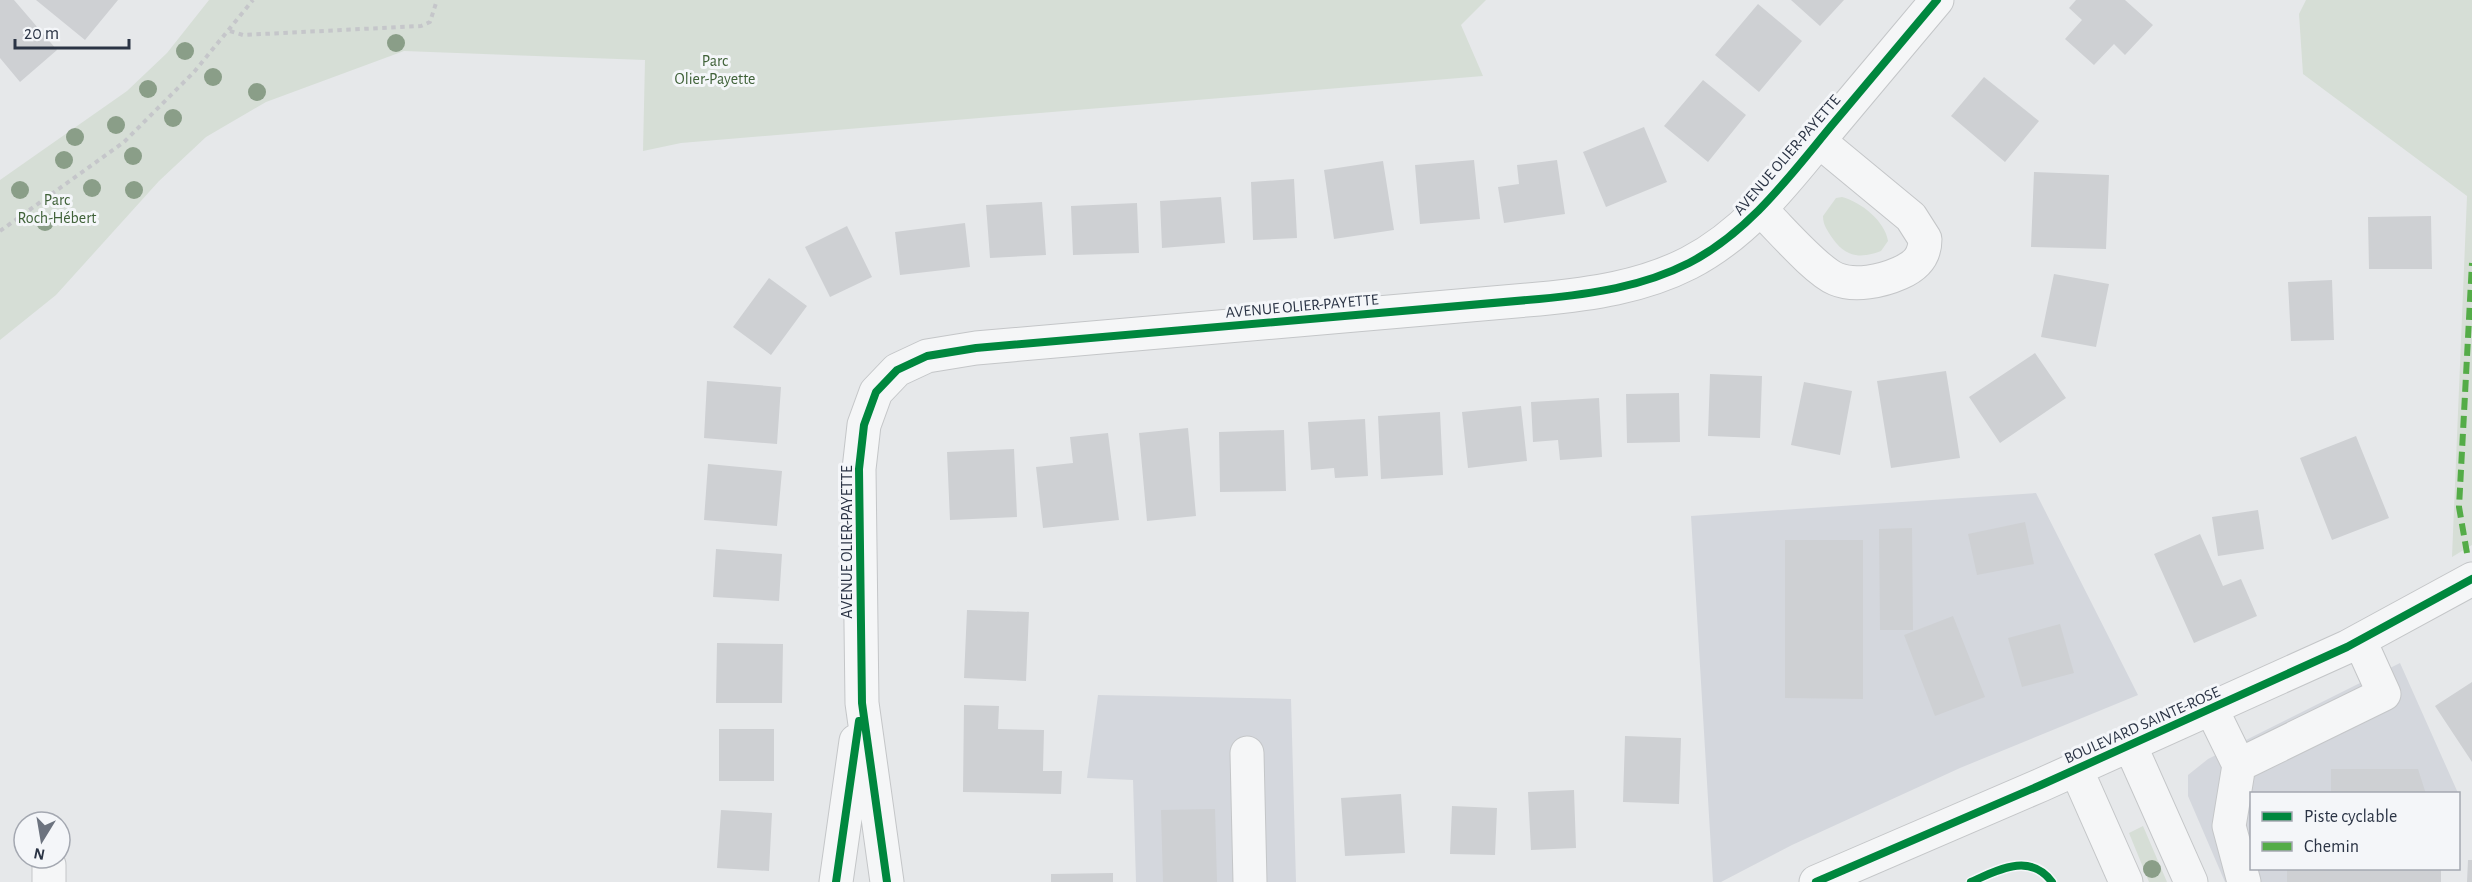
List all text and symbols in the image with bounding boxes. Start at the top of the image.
scale bar [15,12,129,50]
text: 20 m [24,25,59,43]
park label: Parc Olier-Payette [675,53,755,88]
street label: AVENUE OLIER-PAYETTE [1731,92,1844,218]
park label: Parc Roch-Hébert [18,192,96,226]
street label: AVENUE OLIER-PAYETTE [1225,291,1379,321]
street label: AVENUE OLIER-PAYETTE [839,465,855,619]
street label: BOULEVARD SAINTE-ROSE [2062,683,2222,767]
legend [2250,792,2460,870]
text: Piste cyclable [2304,808,2397,826]
north arrow [12,810,72,870]
text: Chemin [2304,838,2359,856]
text: N [32,845,46,863]

